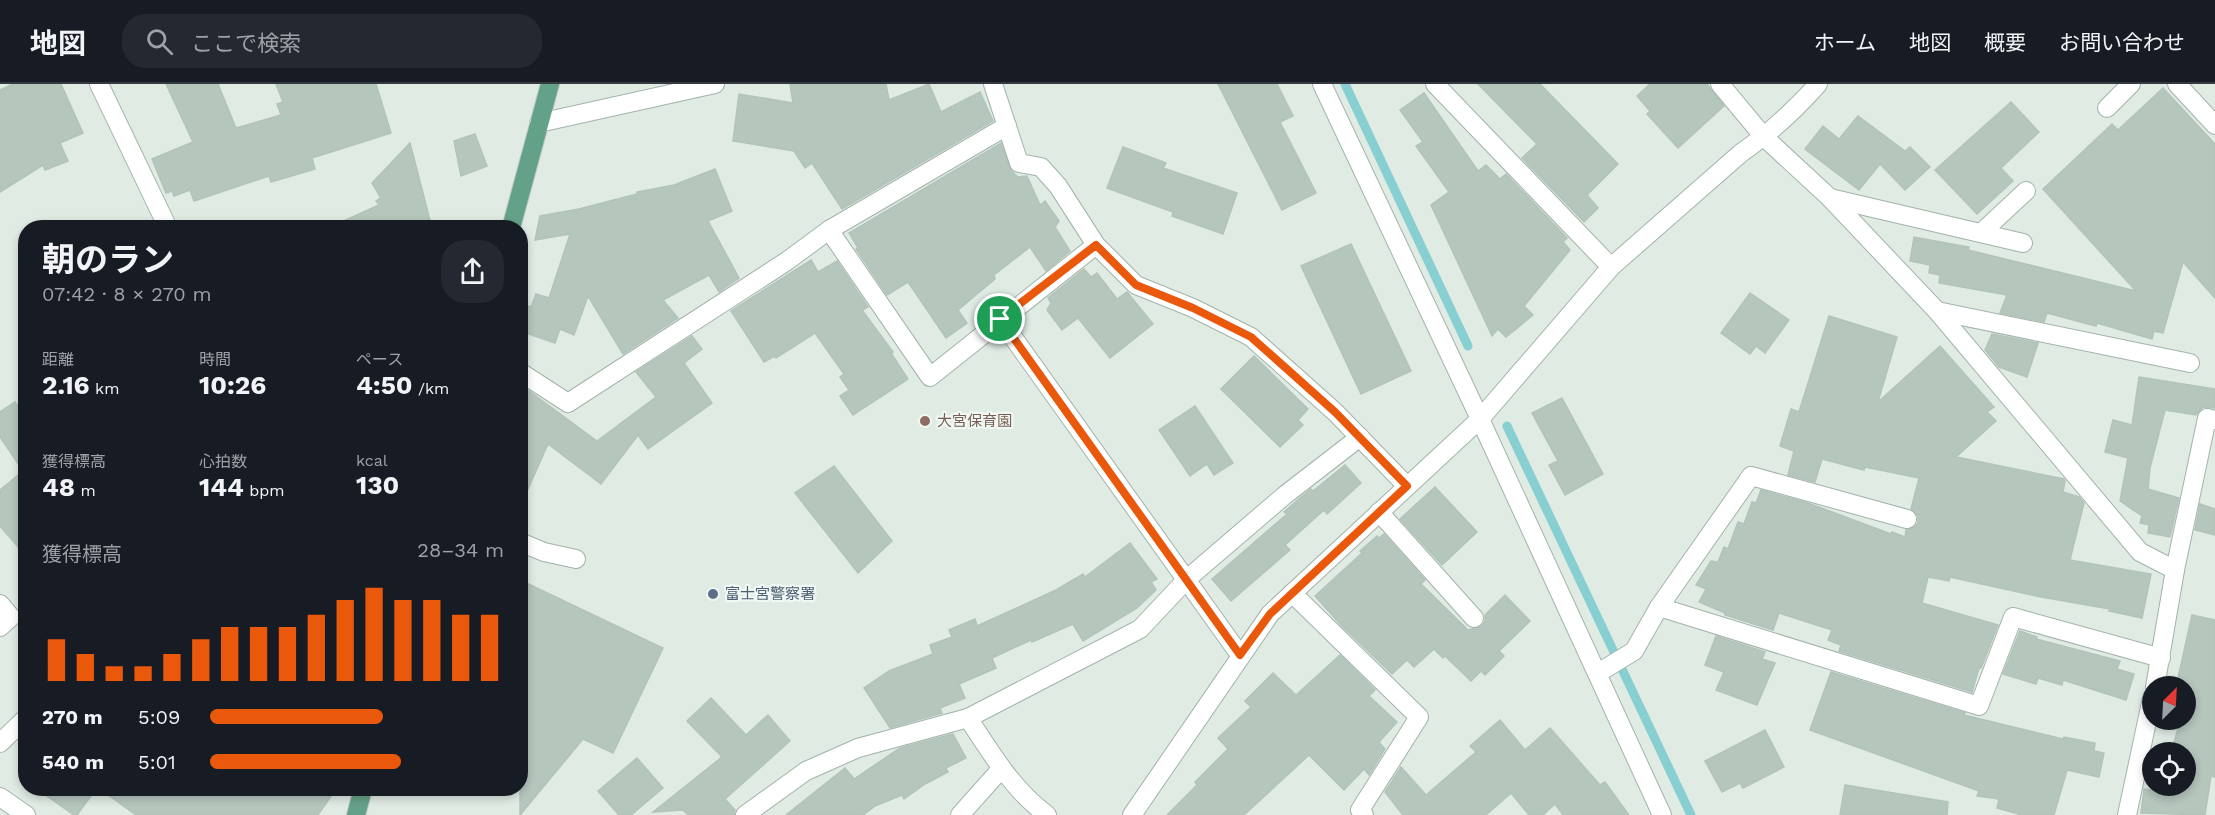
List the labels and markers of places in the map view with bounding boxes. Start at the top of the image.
pin [974,293,1025,344]
place label: 大宮保育園 [937,412,1012,430]
marker: 大宮保育園 [918,414,932,428]
place label: 富士宮警察署 [725,585,815,603]
marker: 富士宮警察署 [706,587,720,601]

